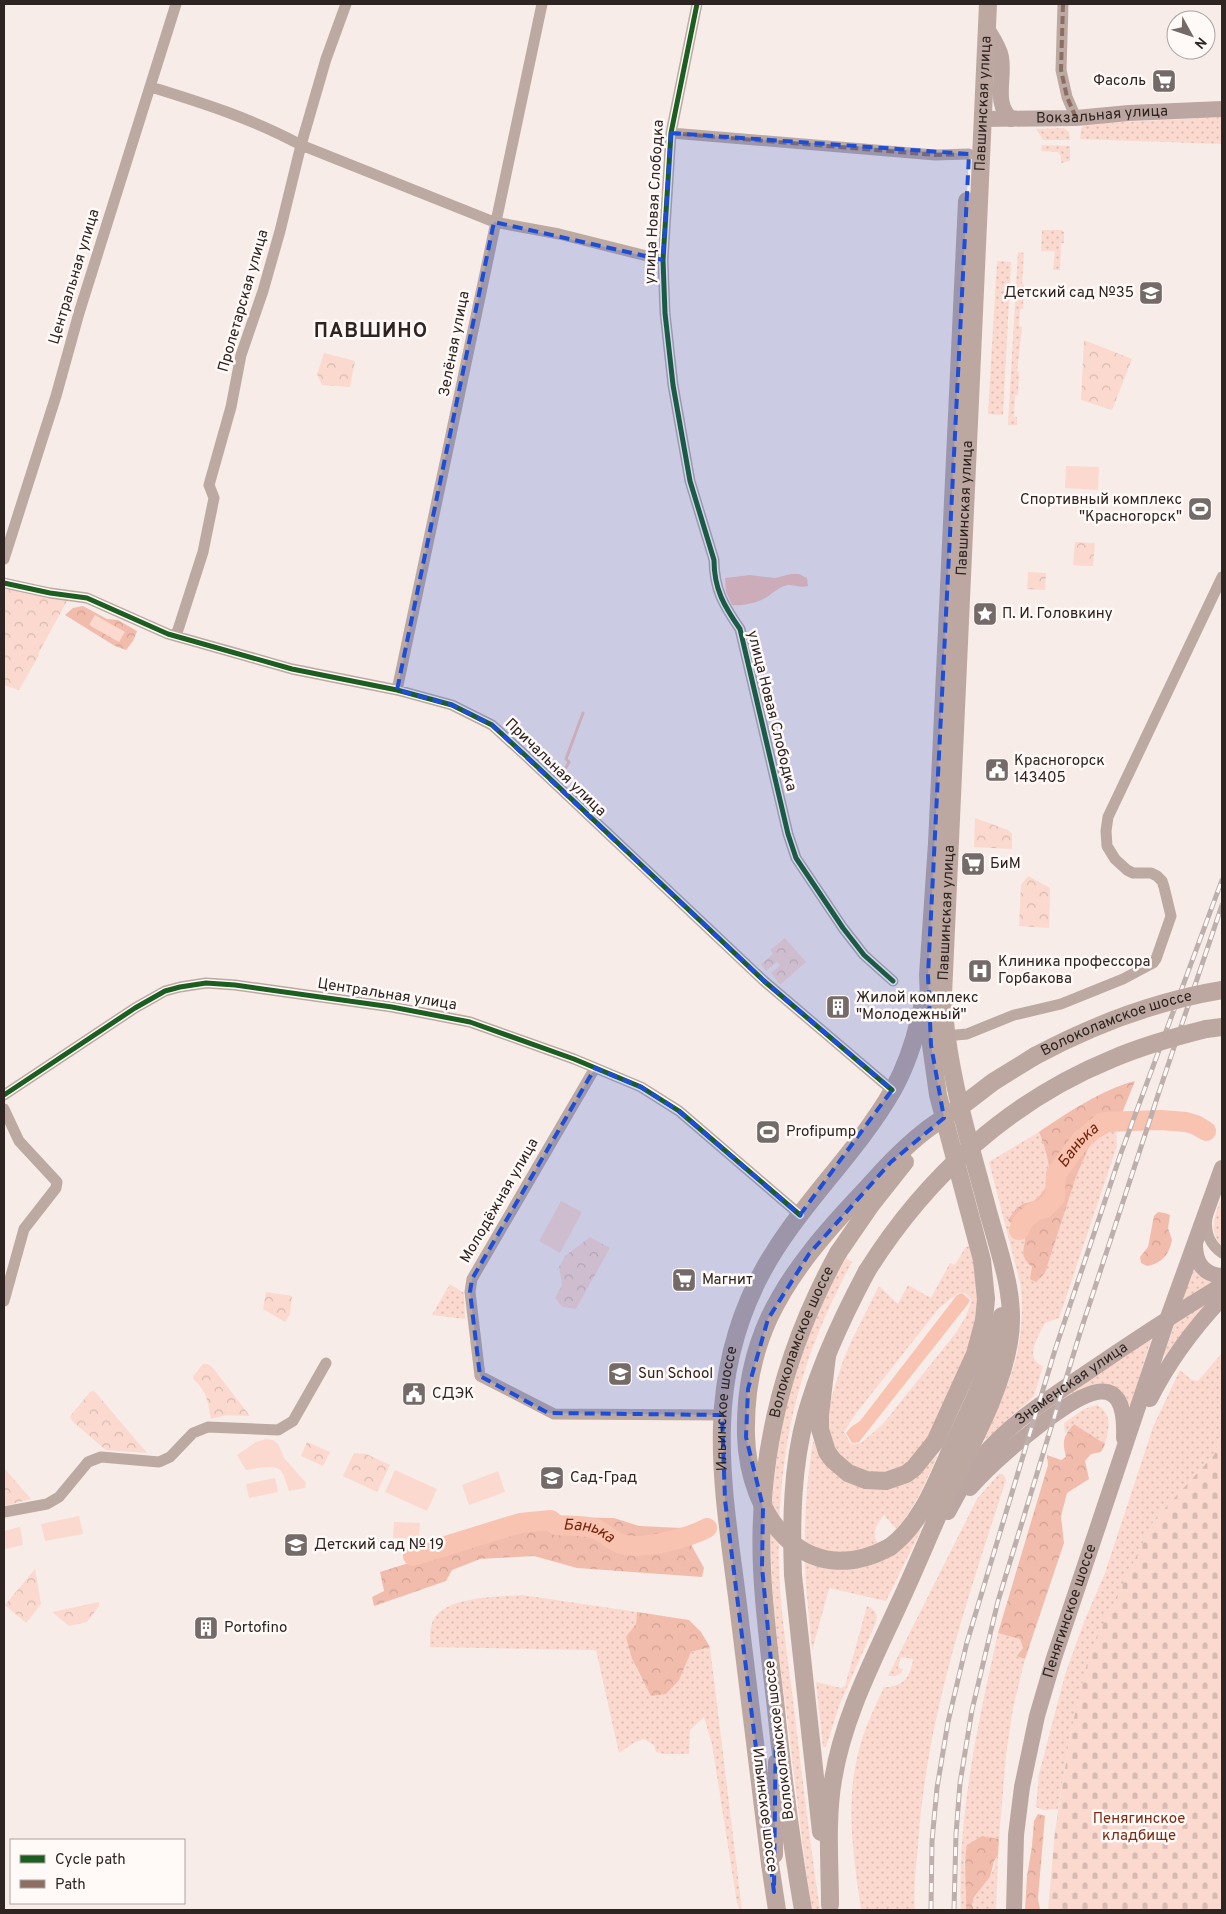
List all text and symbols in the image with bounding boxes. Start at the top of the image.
north arrow [1166,10,1216,60]
text: N [1190,33,1210,52]
street label: Павшинская улица [971,35,996,172]
supermarket icon: Фасоль [1151,68,1177,94]
place label: Фасоль [1093,72,1146,91]
street label: Вокзальная улица [1036,102,1168,128]
street label: улица Новая Слободка [641,119,669,285]
street label: Центральная улица [45,207,105,347]
street label: Пролетарская улица [215,228,273,374]
school or university icon: Детский сад №35 [1138,280,1164,306]
place label: Детский сад №35 [1004,284,1134,303]
street label: Зелёная улица [435,290,475,398]
district label: ПАВШИНО [314,319,428,345]
street label: Павшинская улица [953,440,978,576]
place label: Спортивный комплекс "Красногорск" [1020,491,1182,527]
sports icon: Спортивный комплекс "Красногорск" [1187,496,1213,522]
place icon: П. И. Головкину [972,601,998,627]
place label: П. И. Головкину [1002,605,1113,624]
street label: улица Новая Слободка [742,629,800,793]
street label: Причальная улица [500,715,610,821]
place label: Красногорск 143405 [1014,752,1105,788]
public building icon: Красногорск 143405 [984,757,1010,783]
street label: Павшинская улица [934,845,959,981]
supermarket icon: БиМ [960,851,986,877]
place label: БиМ [990,855,1021,874]
place label: Клиника профессора Горбакова [998,953,1150,989]
hospital icon: Клиника профессора Горбакова [967,958,993,984]
street label: Центральная улица [316,975,458,1015]
street label: Волоколамское шоссе [1038,987,1194,1061]
place label: Жилой комплекс "Молодежный" [856,989,979,1025]
building icon: Жилой комплекс "Молодежный" [825,994,851,1020]
sports icon: Profipump [755,1119,781,1145]
water label: Банька [1054,1119,1104,1172]
place label: Profipump [786,1123,856,1142]
street label: Молодёжная улица [457,1135,543,1267]
street label: Волоколамское шоссе [766,1263,839,1420]
supermarket icon: Магнит [671,1267,697,1293]
place label: Магнит [702,1271,753,1290]
street label: Знаменская улица [1011,1338,1132,1430]
street label: Ильинское шоссе [712,1344,742,1472]
school or university icon: Sun School [607,1361,633,1387]
place label: Sun School [638,1365,713,1384]
public building icon: СДЭК [401,1381,427,1407]
place label: СДЭК [432,1385,474,1404]
school or university icon: Сад-Град [539,1465,565,1491]
place label: Сад-Град [570,1469,637,1488]
water label: Банька [563,1515,619,1549]
school or university icon: Детский сад № 19 [283,1532,309,1558]
place label: Детский сад № 19 [314,1536,444,1555]
street label: Пенягинское шоссе [1039,1541,1101,1680]
building icon: Portofino [193,1615,219,1641]
place label: Portofino [224,1619,287,1638]
street label: Волоколамское шоссе [761,1659,799,1821]
street label: Ильинское шоссе [747,1747,781,1873]
park label: Пенягинское кладбище [1093,1810,1185,1846]
legend [10,1839,185,1904]
text: Cycle path [55,1851,126,1870]
text: Path [55,1876,86,1895]

